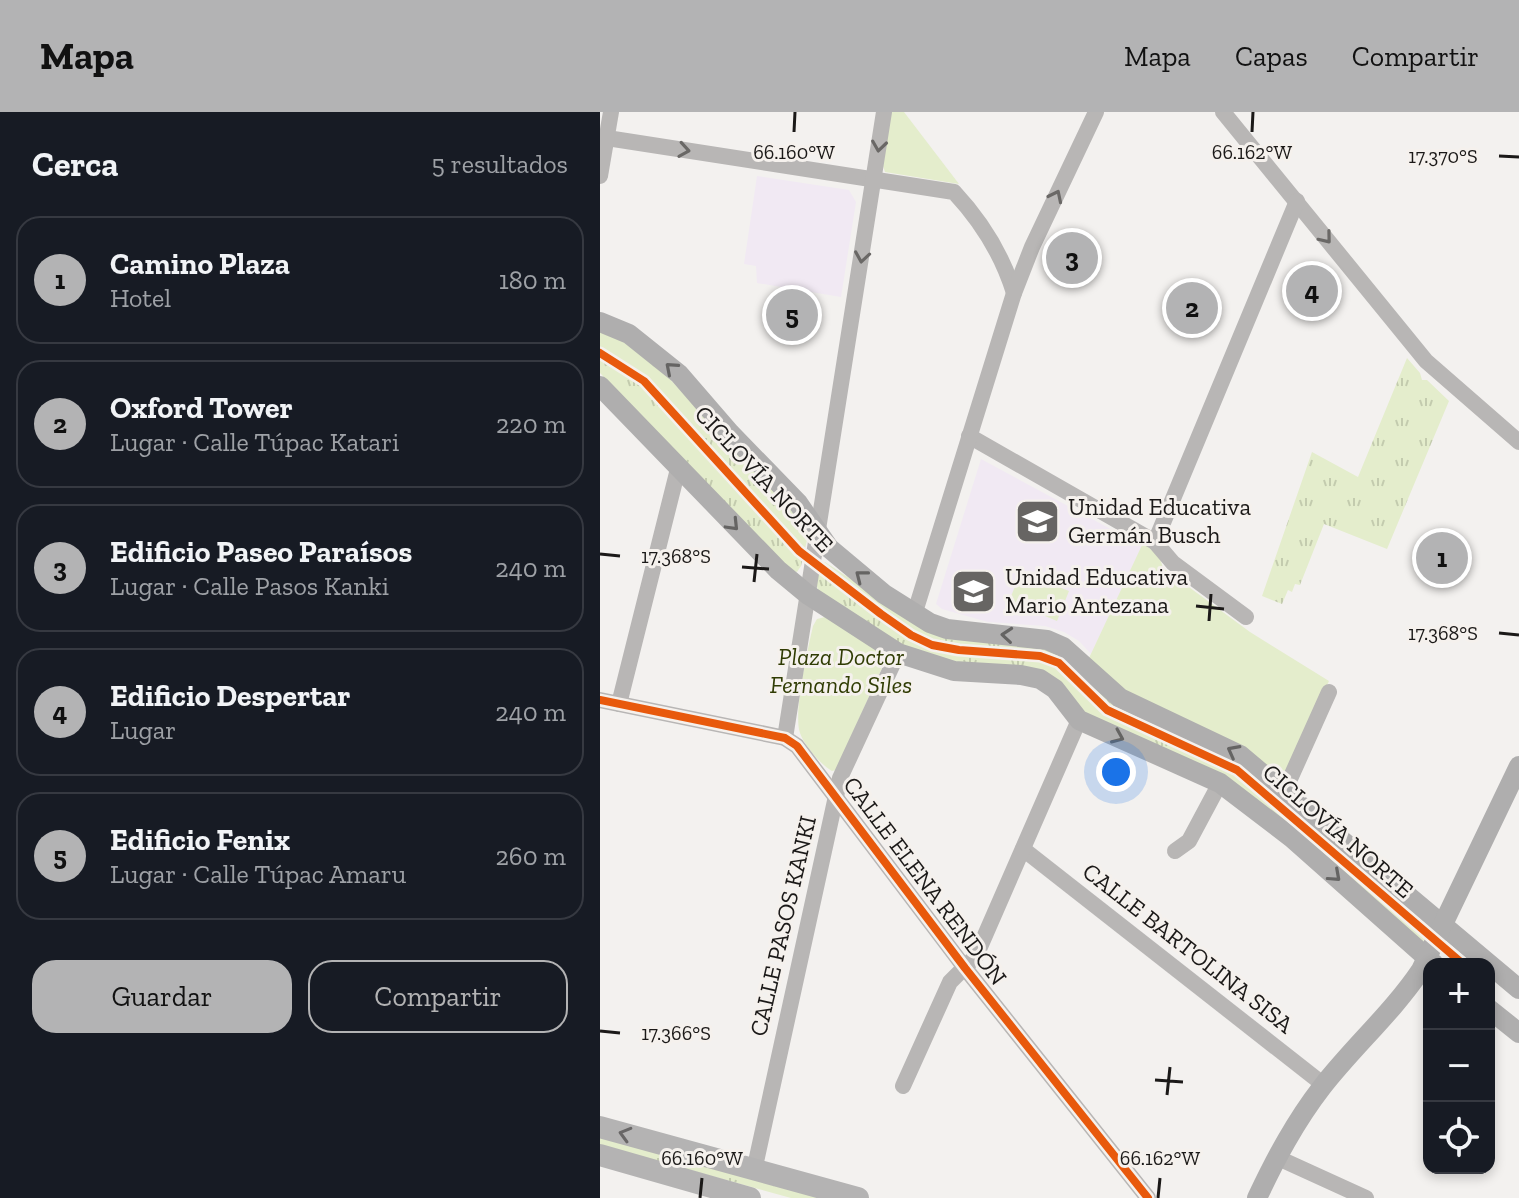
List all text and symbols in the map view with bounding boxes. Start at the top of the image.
text: Mapa [40,33,134,79]
text: Mapa [1124,40,1191,73]
text: Capas [1235,40,1308,73]
text: Compartir [1352,40,1479,73]
one-way arrow [871,139,888,153]
text: 66.160°W [753,140,835,164]
text: 66.162°W [1212,140,1293,164]
one-way arrow [677,141,691,158]
text: Cerca [32,144,119,185]
text: 17.370°S [1408,144,1478,168]
text: 5 resultados [432,148,568,180]
one-way arrow [1046,189,1062,204]
pin: 3 [1046,228,1098,288]
one-way arrow [1316,228,1330,243]
text: Camino Plaza [110,246,290,282]
one-way arrow [854,250,871,264]
pin: 4 [1286,261,1338,321]
text: 1 [55,264,65,296]
text: 180 m [499,264,566,296]
pin: 2 [1166,278,1218,338]
text: Hotel [110,282,171,314]
pin: 5 [766,285,818,345]
one-way arrow [665,363,680,377]
text: Oxford Tower [110,390,293,426]
street label: CICLOVÍA NORTE [689,399,840,558]
text: 2 [53,408,67,440]
text: 220 m [496,408,566,440]
text: Lugar · Calle Túpac Katari [110,426,399,458]
place label: Unidad Educativa Germán Busch [1068,492,1251,549]
school or university icon: Unidad Educativa Germán Busch [1013,497,1061,545]
one-way arrow [724,516,738,530]
pin: 1 [1416,528,1468,588]
text: Edificio Paseo Paraísos [110,534,412,570]
text: 17.368°S [641,544,711,568]
text: 3 [53,552,67,584]
text: 240 m [495,552,566,584]
place label: Unidad Educativa Mario Antezana [1005,562,1188,619]
school or university icon: Unidad Educativa Mario Antezana [950,567,998,615]
text: Lugar · Calle Pasos Kanki [110,570,389,602]
one-way arrow [855,571,870,585]
text: 17.368°S [1408,621,1478,645]
one-way arrow [1000,627,1013,644]
park label: Plaza Doctor Fernando Siles [770,642,912,699]
text: Edificio Despertar [110,678,351,714]
text: 4 [53,696,67,728]
text: 240 m [495,696,566,728]
text: Lugar [110,714,176,746]
one-way arrow [1110,728,1125,744]
one-way arrow [1227,746,1241,761]
your location [1096,752,1136,792]
street label: CICLOVÍA NORTE [1257,757,1420,904]
street label: CALLE ELENA RENDÓN [837,771,1013,991]
street label: CALLE PASOS KANKI [743,813,822,1039]
text: Edificio Fenix [110,822,290,858]
text: 5 [53,840,67,872]
text: 260 m [495,840,566,872]
street label: CALLE BARTOLINA SISA [1077,856,1300,1039]
text: Lugar · Calle Túpac Amaru [110,858,406,890]
one-way arrow [1326,867,1341,881]
map controls [1423,958,1495,1174]
button: + [1423,958,1495,1030]
button: Guardar [32,960,292,1033]
button: Compartir [308,960,568,1033]
text: 17.366°S [641,1021,711,1045]
button: − [1423,1030,1495,1102]
button: locate [1423,1102,1495,1174]
one-way arrow [619,1127,633,1144]
text: 66.160°W [661,1146,743,1170]
text: 66.162°W [1120,1146,1201,1170]

